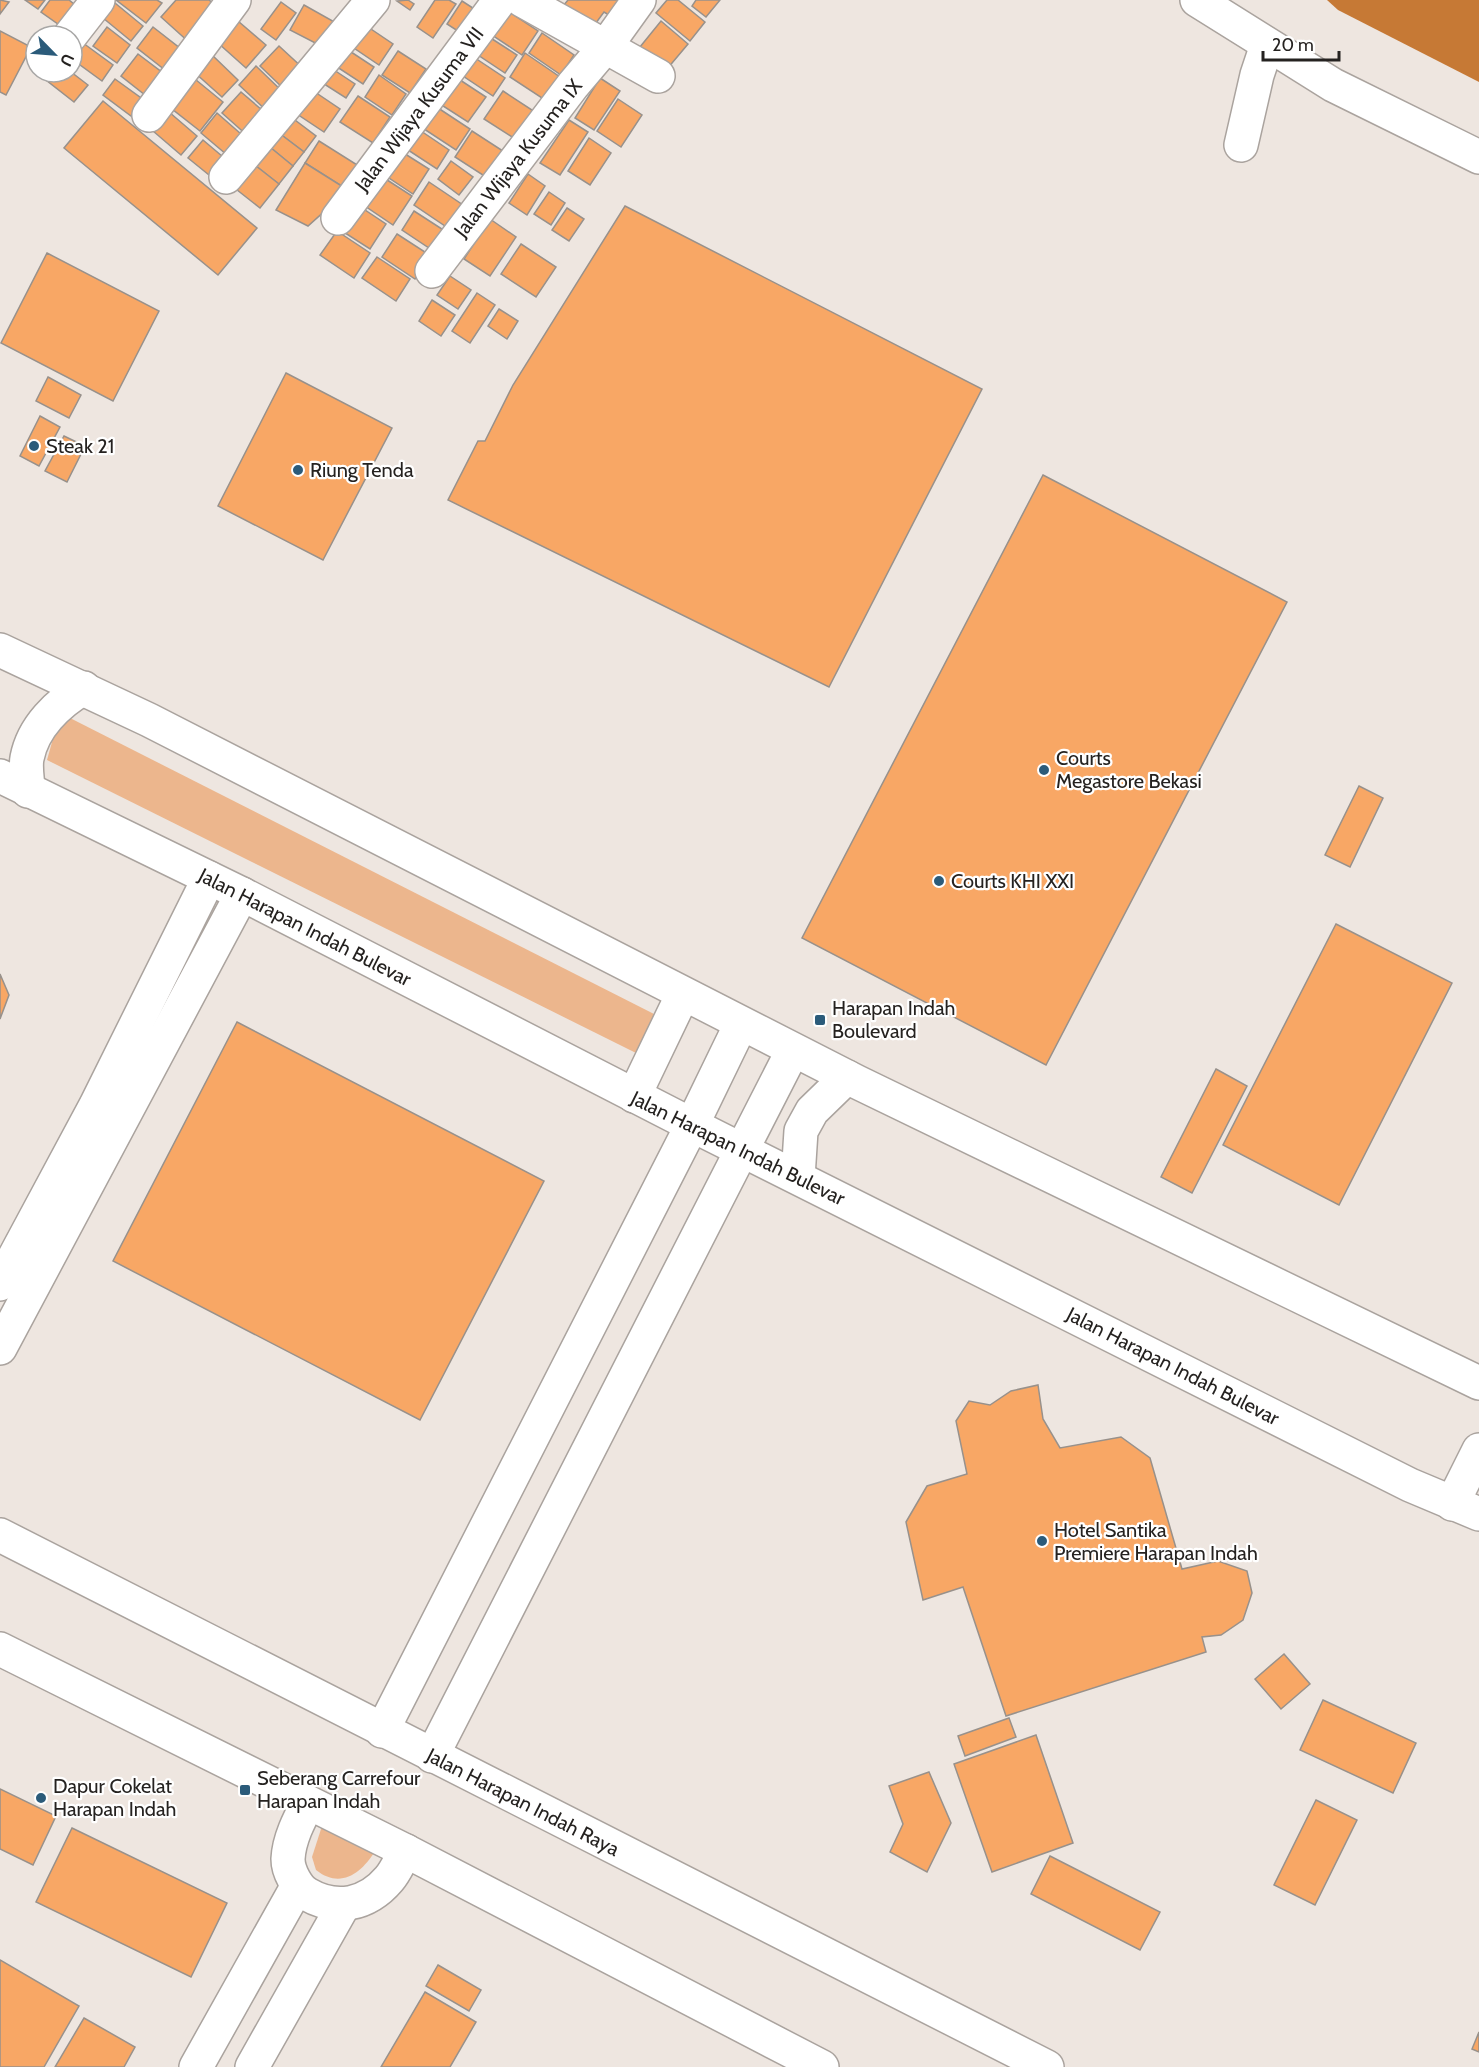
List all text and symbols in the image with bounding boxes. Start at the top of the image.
street label: Jalan Wijaya Kusuma VII [349,22,489,197]
north arrow [24,24,84,84]
scale bar [1263,24,1340,62]
text: 20 m [1272,34,1314,56]
text: U [56,51,78,69]
street label: Jalan Wijaya Kusuma IX [448,74,587,243]
place label: Steak 21 [46,434,114,458]
marker: Steak 21 [27,439,41,453]
place label: Riung Tenda [310,458,414,482]
marker: Riung Tenda [291,463,305,477]
place label: Courts Megastore Bekasi [1056,746,1202,793]
marker: Courts Megastore Bekasi [1037,763,1051,777]
street label: Jalan Harapan Indah Bulevar [194,862,416,991]
place label: Courts KHI XXI [951,869,1074,893]
marker: Courts KHI XXI [932,874,946,888]
place label: Harapan Indah Boulevard [832,996,955,1043]
marker: Harapan Indah Boulevard [813,1013,827,1027]
street label: Jalan Harapan Indah Bulevar [626,1085,850,1211]
street label: Jalan Harapan Indah Bulevar [1062,1301,1284,1430]
place label: Hotel Santika Premiere Harapan Indah [1054,1518,1258,1565]
marker: Hotel Santika Premiere Harapan Indah [1035,1534,1049,1548]
street label: Jalan Harapan Indah Raya [422,1742,624,1861]
place label: Seberang Carrefour Harapan Indah [257,1766,421,1813]
place label: Dapur Cokelat Harapan Indah [53,1774,176,1821]
marker: Seberang Carrefour Harapan Indah [238,1783,252,1797]
marker: Dapur Cokelat Harapan Indah [34,1791,48,1805]

